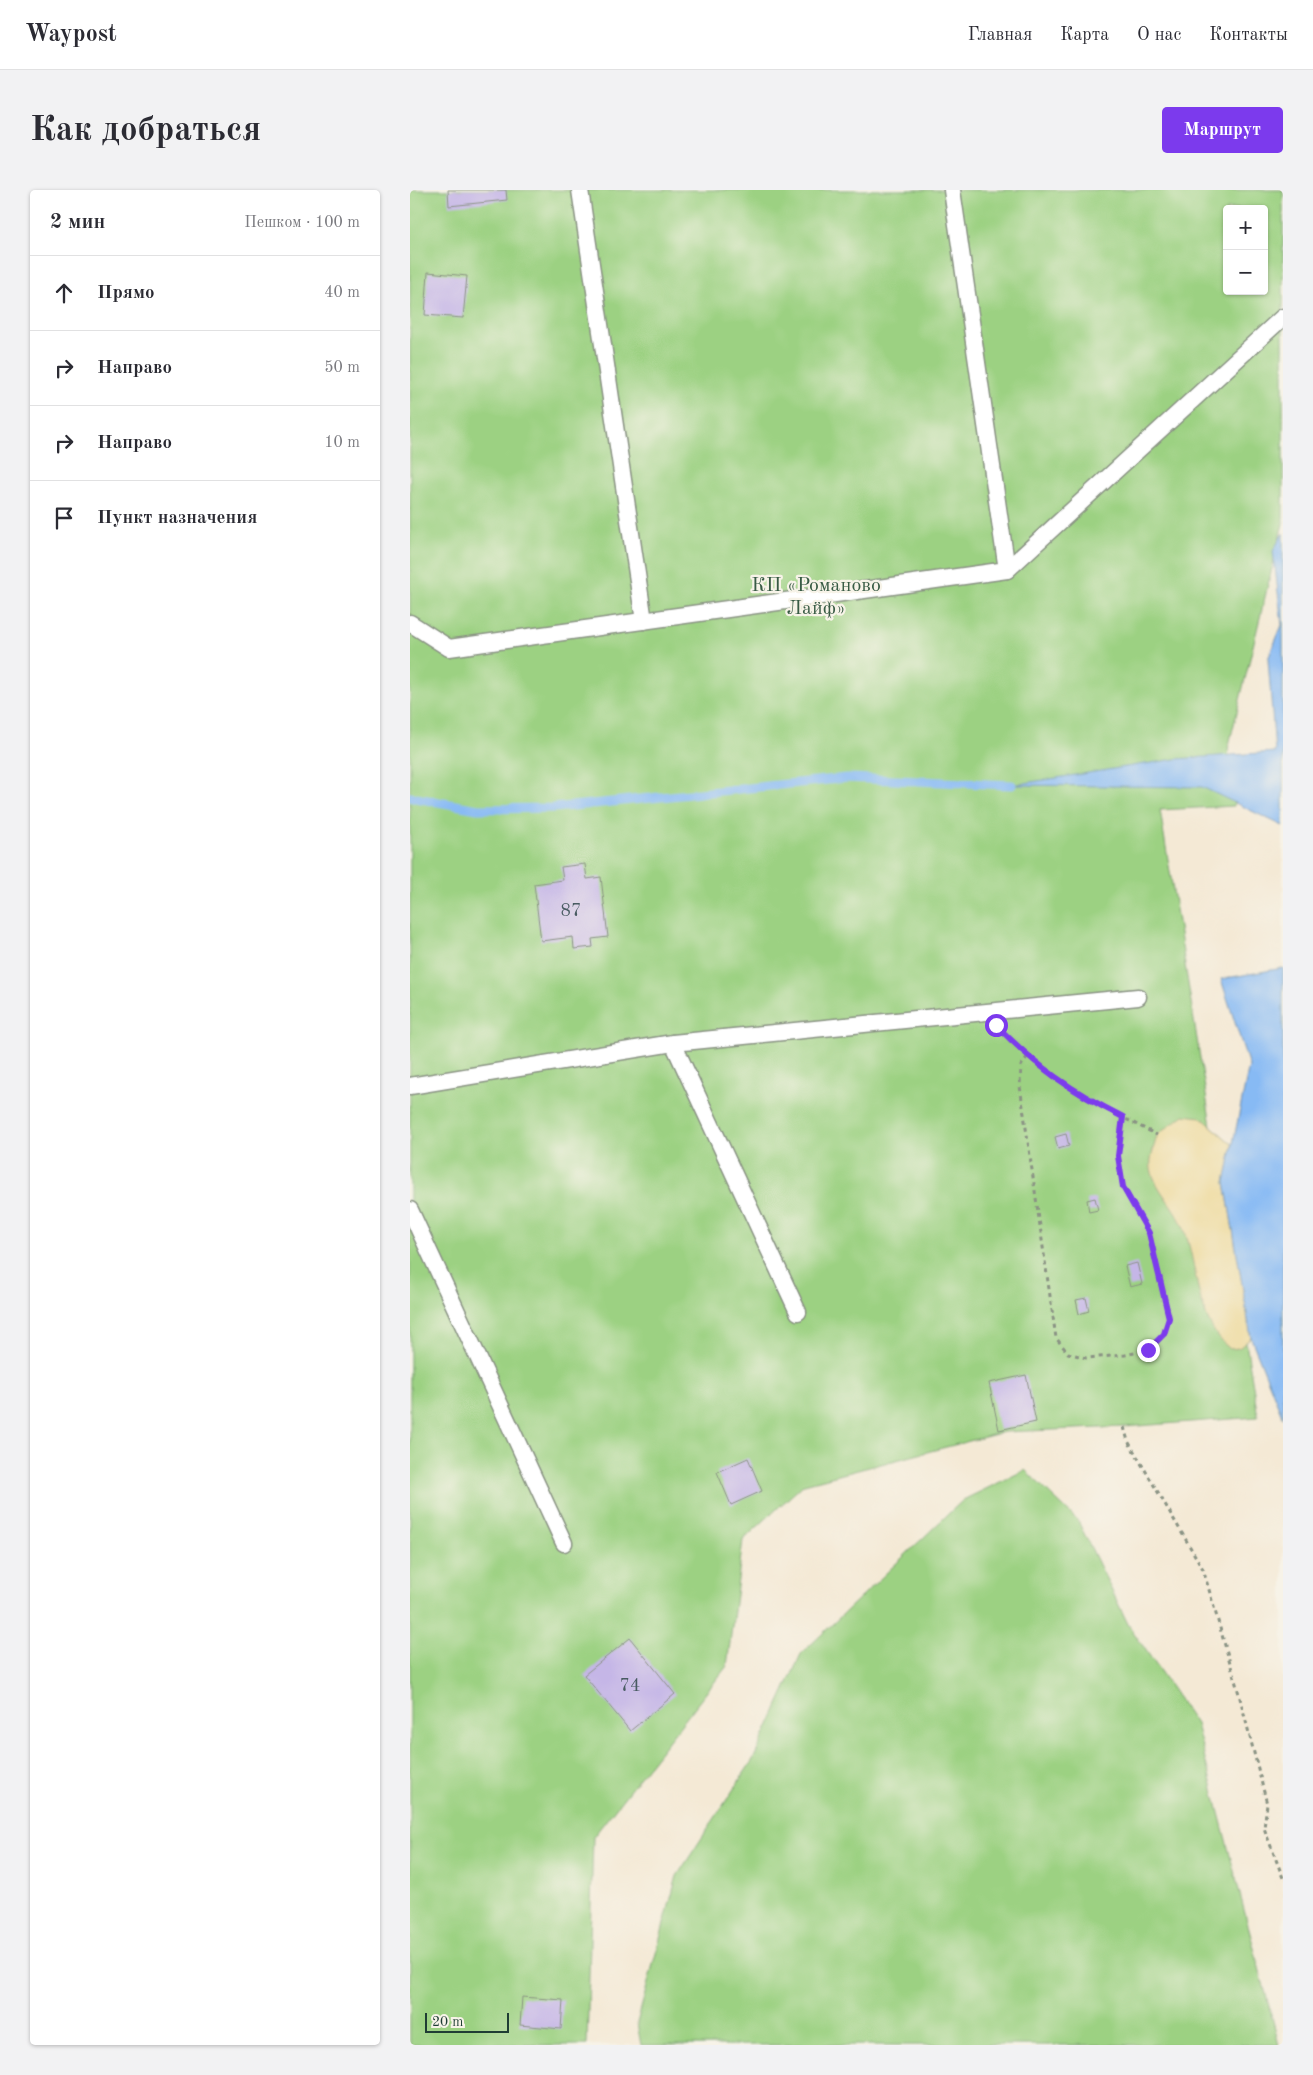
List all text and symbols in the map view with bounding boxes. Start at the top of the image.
text: Waypost [25,23,117,47]
text: Главная [968,26,1032,44]
text: Карта [1060,26,1109,44]
text: О нас [1137,26,1181,44]
text: Контакты [1209,26,1288,44]
button: Маршрут [1162,107,1283,153]
text: Как добраться [30,113,261,148]
map controls [1223,205,1268,295]
button: + [1223,205,1268,250]
text: 2 мин [50,212,105,233]
text: Пешком · 100 m [244,215,360,231]
button: − [1223,250,1268,295]
icon: ahead [50,279,78,307]
text: Прямо [97,284,155,303]
text: 40 m [324,285,360,301]
icon: right [50,354,78,382]
text: Направо [97,359,172,378]
text: 50 m [324,360,360,376]
icon: right [50,429,78,457]
text: Направо [97,434,172,453]
text: 10 m [324,435,360,451]
icon: arrive [50,504,78,532]
text: Пункт назначения [97,509,257,528]
park label: КП «Романово Лайф» [751,576,881,619]
house number: 87 [561,902,581,920]
route start [985,1014,1008,1037]
route end [1137,1339,1160,1362]
house number: 74 [620,1677,640,1695]
scale bar [425,2010,509,2033]
text: 20 m [432,2015,463,2029]

